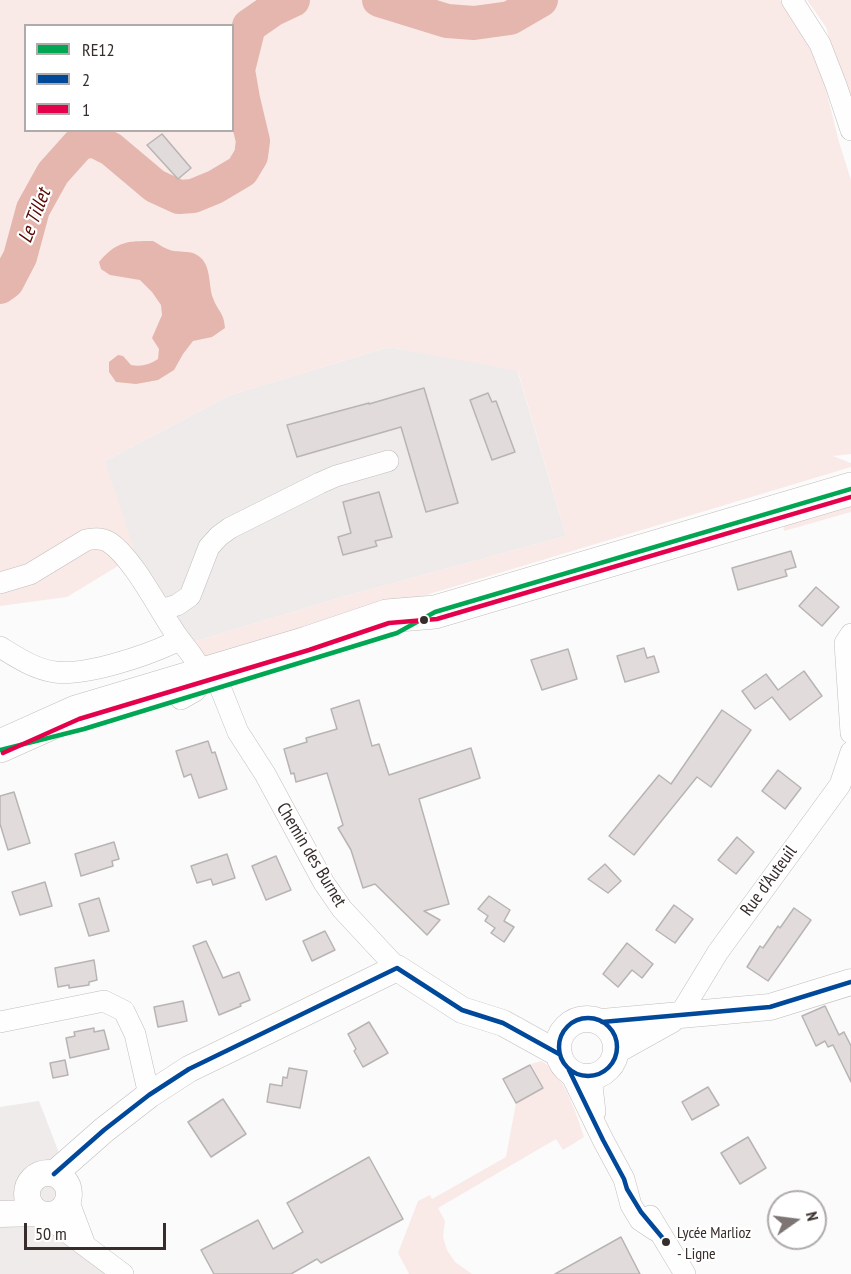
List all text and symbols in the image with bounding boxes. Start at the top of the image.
legend [24,24,234,132]
text: RE12 [82,38,115,61]
text: 2 [82,68,90,91]
text: 1 [82,98,90,121]
water label: Le Tillet [14,185,56,247]
unlabelled marker [418,614,430,626]
street label: Chemin des Burnet [271,799,351,911]
street label: Rue d'Auteuil [736,842,802,920]
north arrow [767,1190,827,1250]
text: N [802,1210,823,1223]
scale bar [27,1211,170,1249]
text: 50 m [35,1222,67,1245]
place label: Lycée Marlioz - Ligne [677,1223,751,1261]
marker: Lycée Marlioz - Ligne [660,1236,672,1248]

